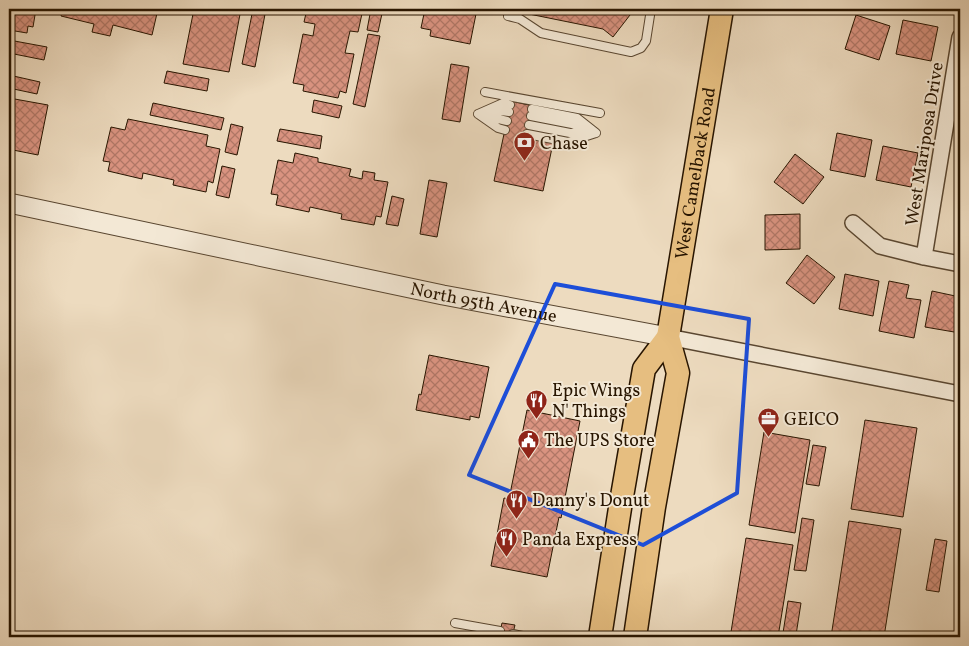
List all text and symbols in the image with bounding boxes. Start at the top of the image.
street label: West Mariposa Drive [900,61,951,228]
street label: West Camelback Road [670,85,723,261]
bank icon: Chase [512,131,536,162]
place label: Chase [540,132,588,157]
street label: North 95th Avenue [408,277,559,330]
place label: Epic Wings N' Things [552,379,640,425]
restaurant icon: Epic Wings N' Things [524,388,548,419]
office icon: GEICO [756,407,780,438]
place label: GEICO [784,408,839,433]
public building icon: The UPS Store [516,428,540,459]
place label: The UPS Store [544,429,655,454]
restaurant icon: Danny's Donut [504,488,528,519]
place label: Danny's Donut [532,489,649,514]
restaurant icon: Panda Express [494,527,518,558]
place label: Panda Express [522,528,637,553]

